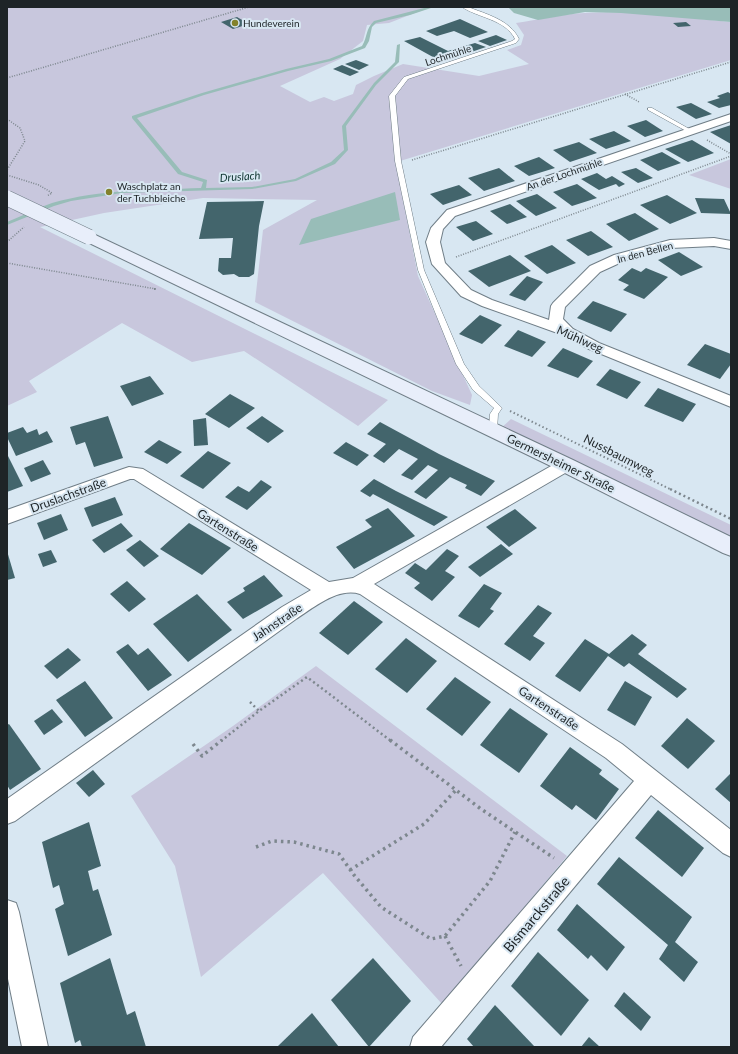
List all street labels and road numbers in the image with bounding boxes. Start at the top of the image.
street label: Lochmühle [423,42,473,68]
street label: An der Lochmühle [524,155,604,193]
street label: In den Bellen [616,239,674,265]
street label: Mühlweg [554,322,606,356]
street label: Germersheimer Straße [504,430,618,496]
street label: Nussbaumweg [581,431,657,479]
street label: Druslachstraße [28,474,108,516]
street label: Gartenstraße [195,505,261,555]
street label: Jahnstraße [249,600,305,644]
street label: Gartenstraße [516,683,582,733]
street label: Bismarckstraße [499,873,573,955]

